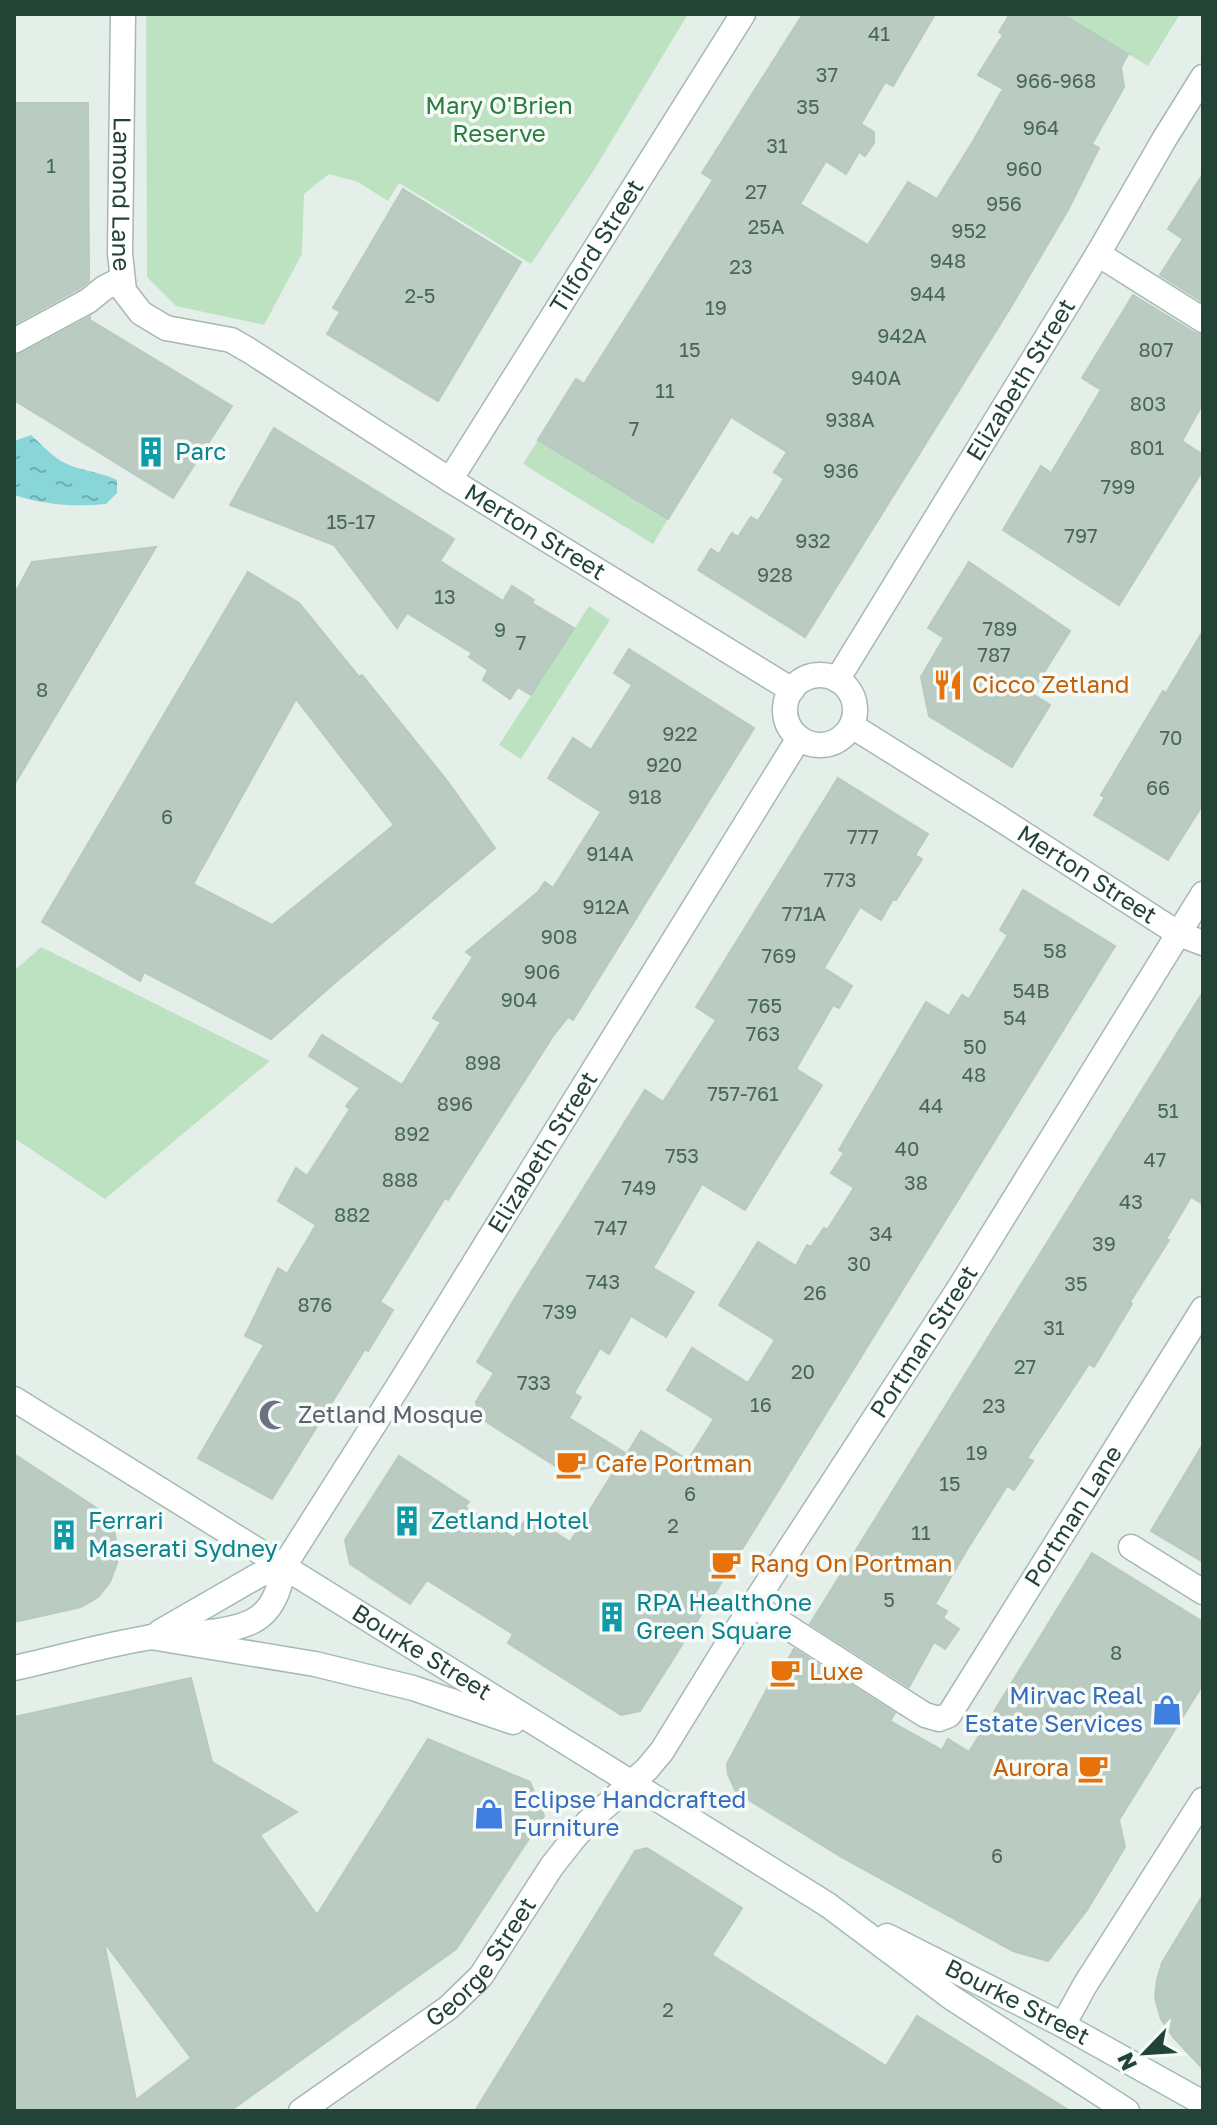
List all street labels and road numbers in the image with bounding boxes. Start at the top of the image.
street label: Lamond Lane [107,116,138,273]
street label: Tilford Street [543,173,648,318]
street label: Elizabeth Street [959,293,1080,465]
street label: Merton Street [460,477,612,585]
street label: Merton Street [1013,818,1163,929]
street label: Elizabeth Street [481,1065,602,1238]
street label: Portman Street [863,1259,983,1423]
street label: Portman Lane [1017,1439,1127,1591]
street label: Bourke Street [347,1597,497,1705]
street label: George Street [420,1891,541,2032]
street label: Bourke Street [941,1952,1095,2050]

